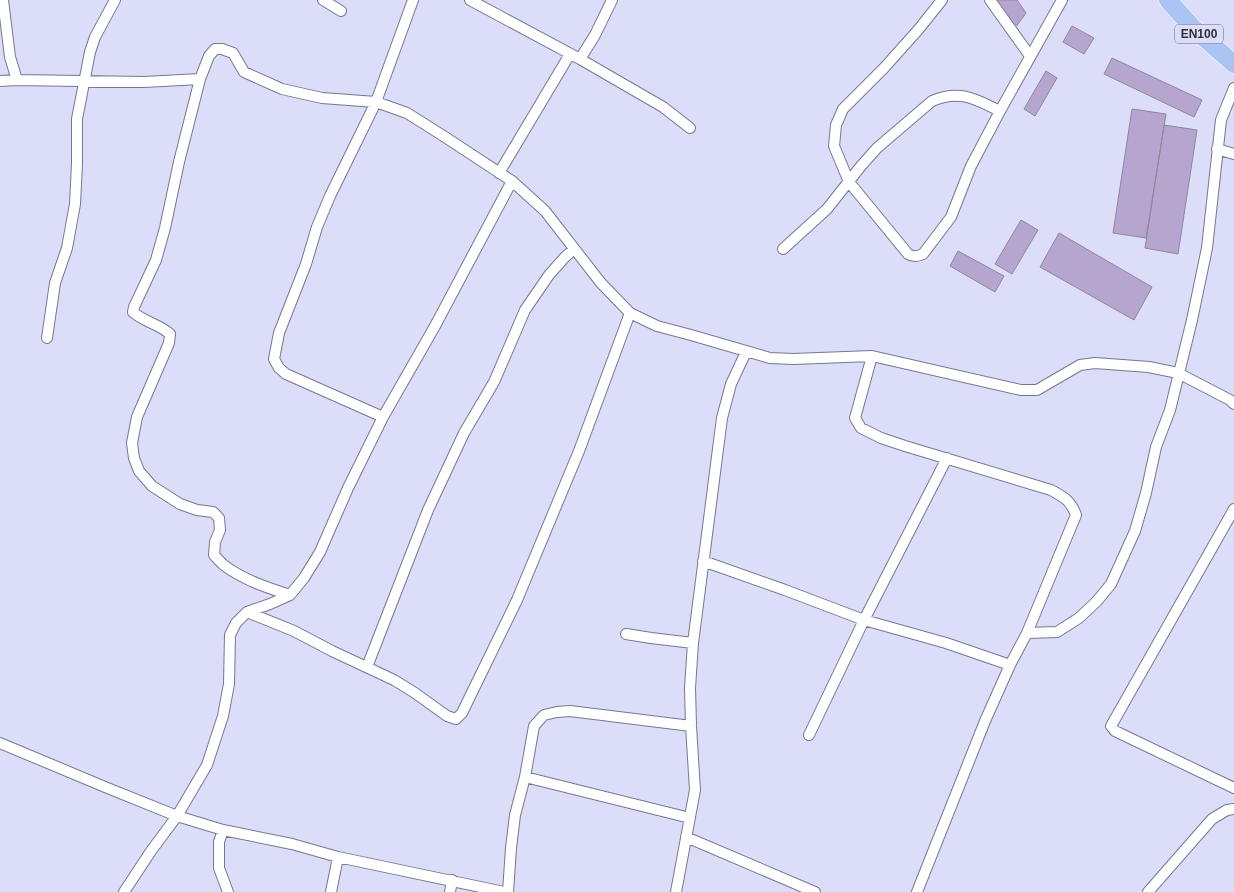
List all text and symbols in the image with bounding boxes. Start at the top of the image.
road number: EN100 [1175,24,1223,44]

